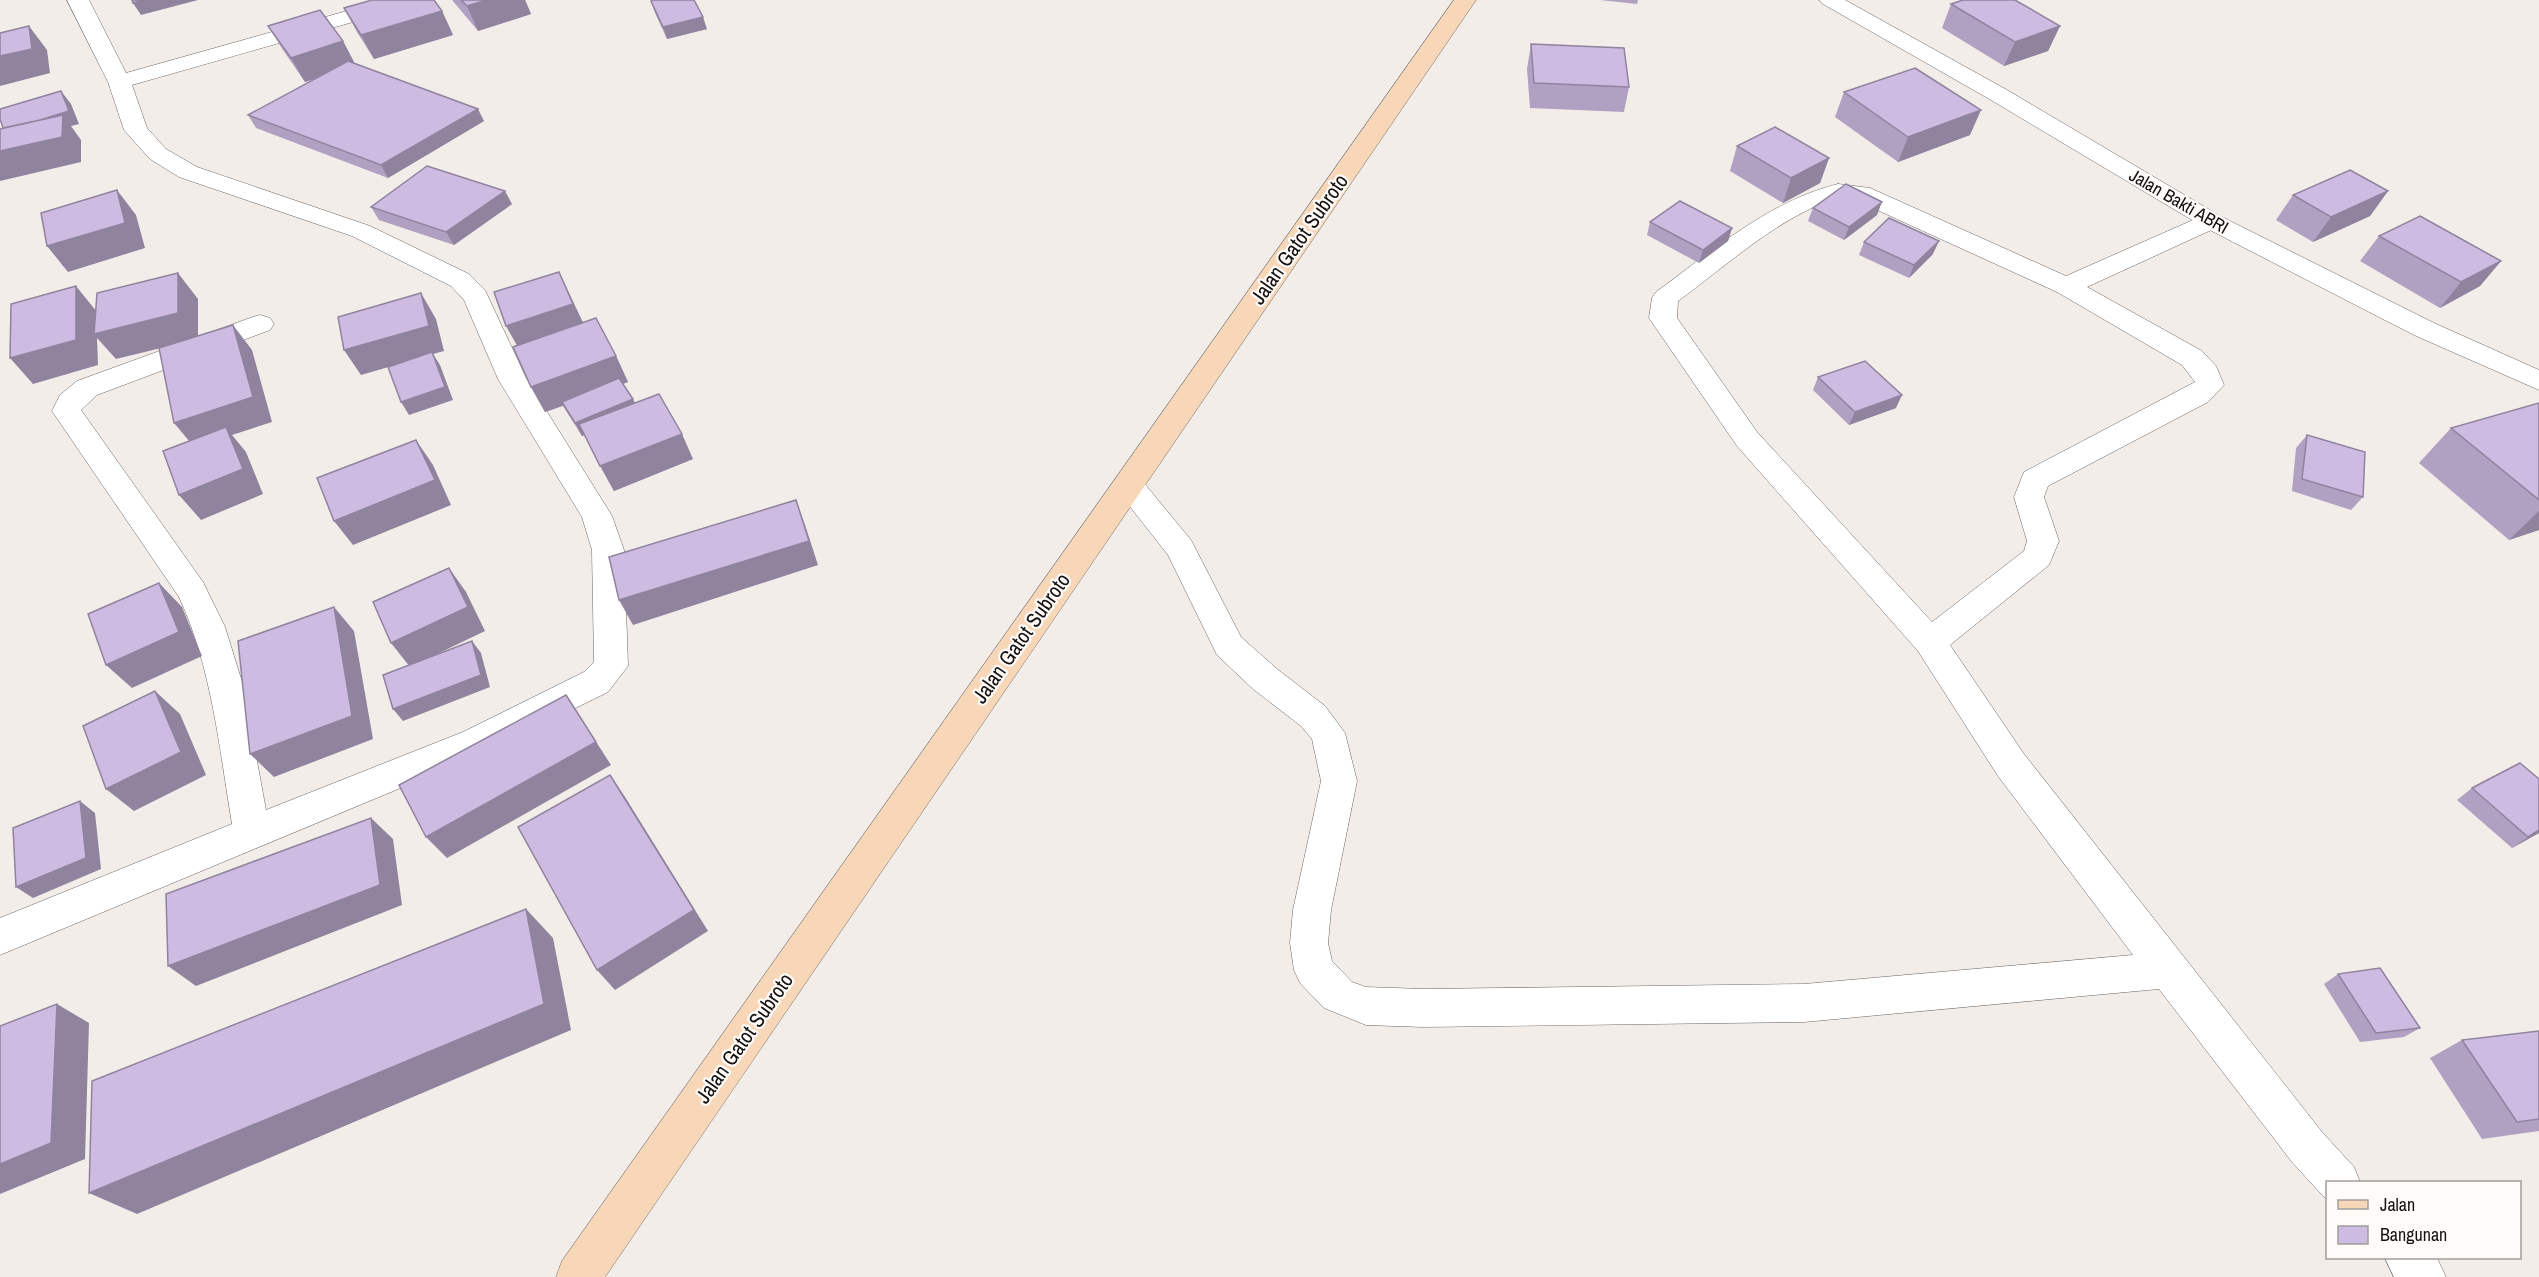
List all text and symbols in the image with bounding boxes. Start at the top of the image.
street label: Jalan Bakti ABRI [2125,162,2233,240]
street label: Jalan Gatot Subroto [1243,168,1355,310]
street label: Jalan Gatot Subroto [965,567,1077,709]
street label: Jalan Gatot Subroto [688,967,800,1109]
legend [2326,1181,2521,1259]
text: Jalan [2380,1192,2415,1217]
text: Bangunan [2380,1222,2447,1247]

